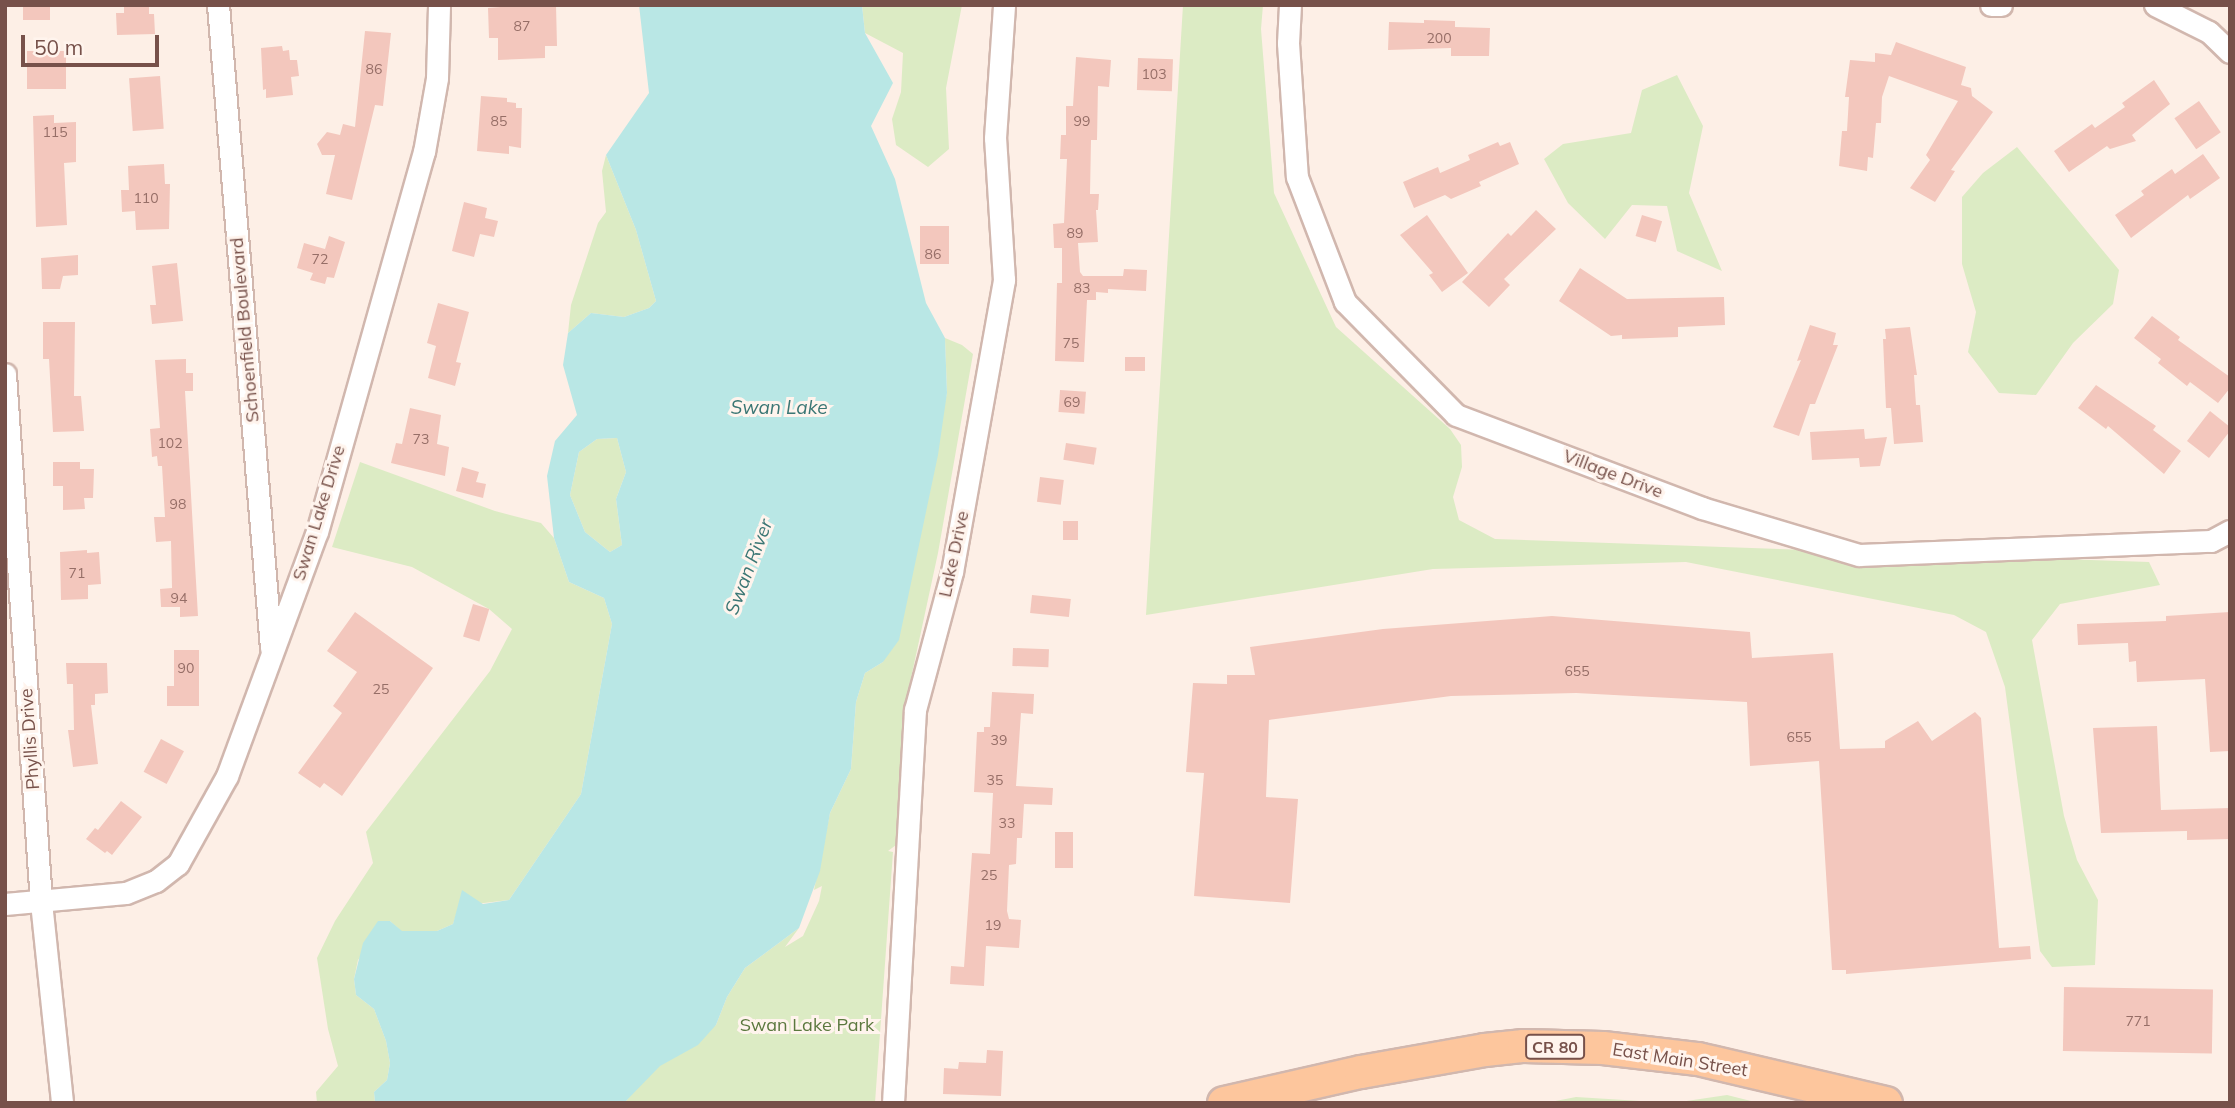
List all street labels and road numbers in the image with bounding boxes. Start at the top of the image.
street label: Schoenfield Boulevard [226,237,264,423]
street label: Swan Lake Drive [288,443,350,583]
street label: Village Drive [1560,445,1666,503]
street label: Lake Drive [934,509,974,599]
street label: Phyllis Drive [16,688,44,790]
road number: CR 80 [1524,1035,1586,1060]
street label: East Main Street [1611,1039,1749,1081]

